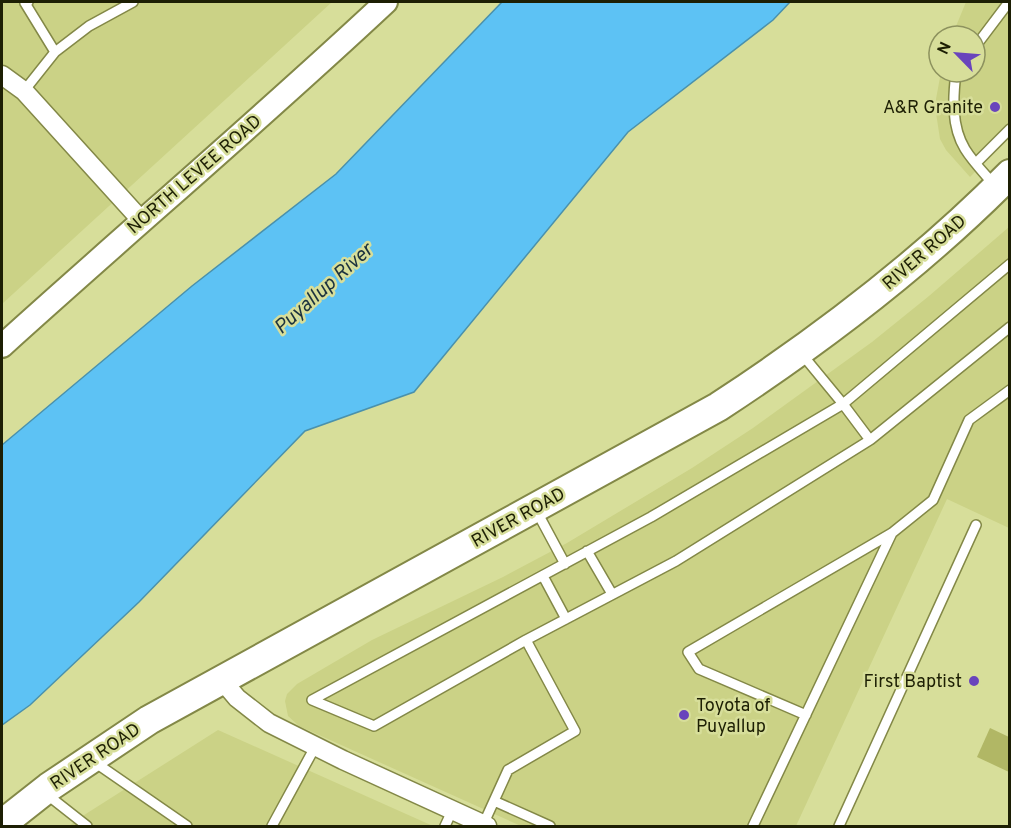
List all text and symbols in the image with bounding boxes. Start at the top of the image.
north arrow [927,24,987,84]
text: N [934,39,957,58]
place label: A&R Granite [883,97,983,120]
marker: A&R Granite [988,100,1002,114]
street label: NORTH LEVEE ROAD [123,110,267,240]
street label: RIVER ROAD [878,210,972,296]
water label: Puyallup River [269,237,380,341]
street label: RIVER ROAD [468,483,570,554]
place label: First Baptist [863,671,962,694]
marker: First Baptist [967,674,981,688]
place label: Toyota of Puyallup [696,695,770,739]
marker: Toyota of Puyallup [677,708,691,722]
street label: RIVER ROAD [46,719,145,796]

